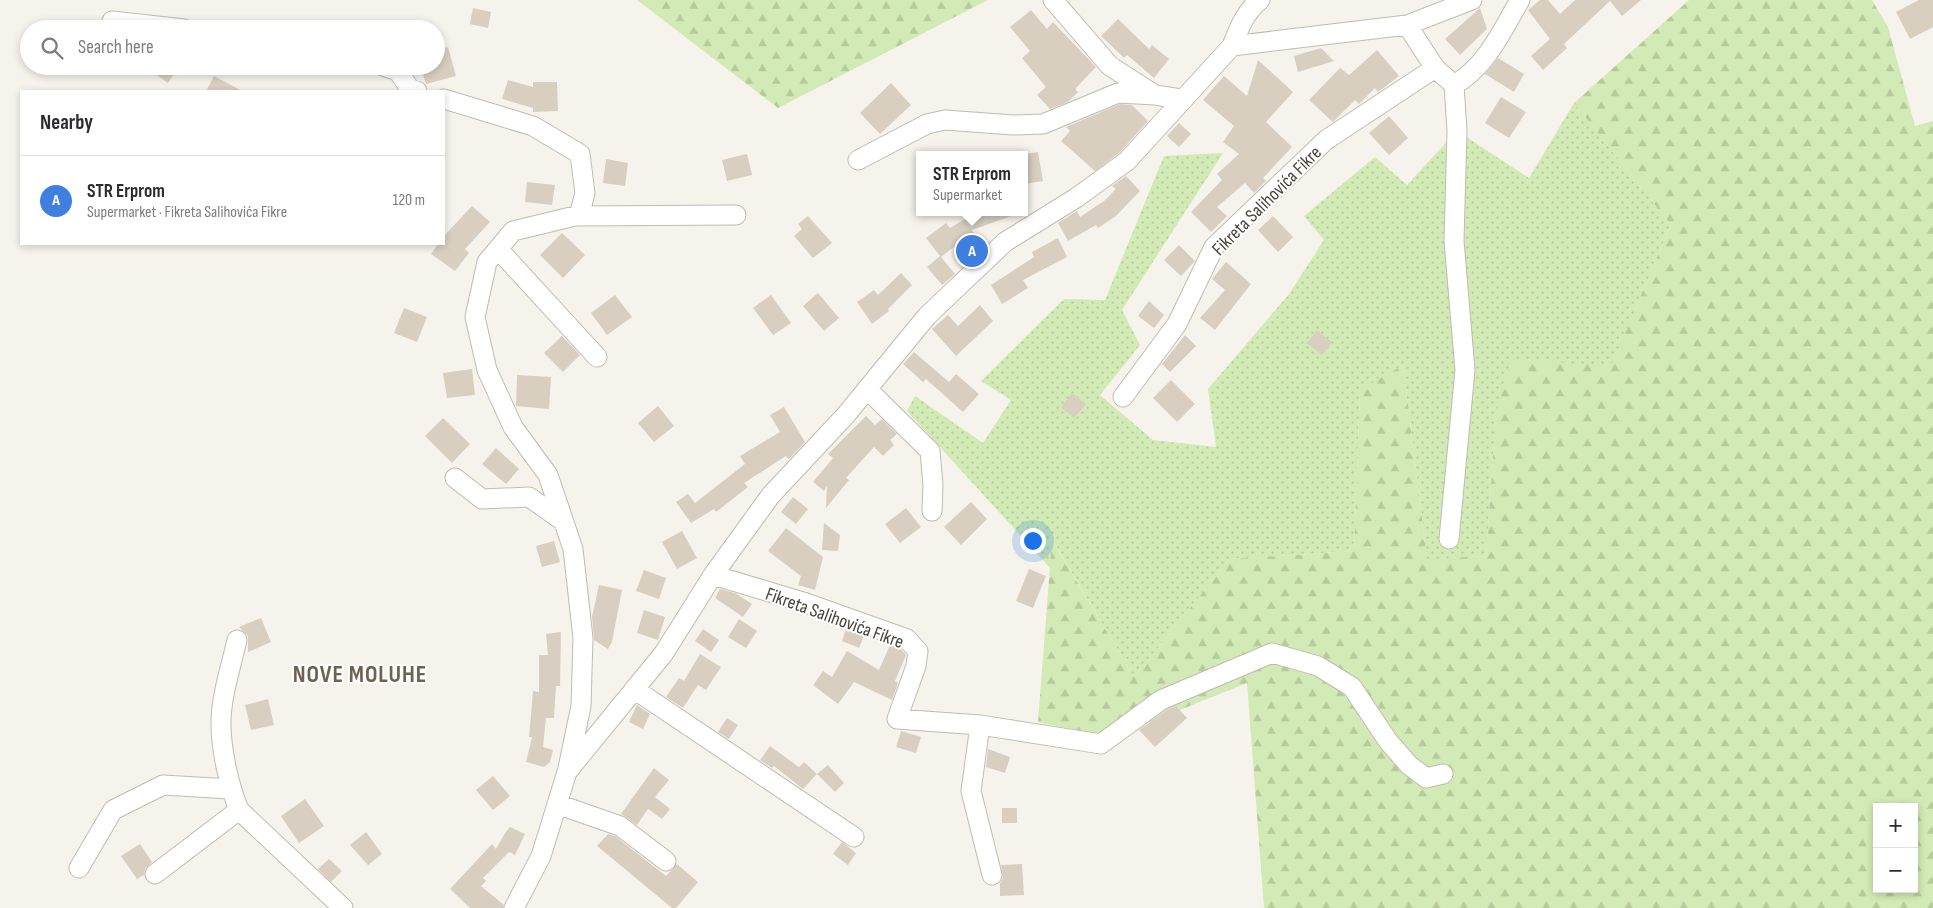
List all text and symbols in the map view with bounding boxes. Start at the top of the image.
search box [20,20,445,75]
icon: search [38,34,66,62]
text: Search here [78,36,154,59]
text: Nearby [40,110,93,135]
street label: Fikreta Salihovića Fikre [1207,141,1327,261]
popup [916,151,1028,216]
text: STR Erprom [933,163,1011,186]
text: STR Erprom [87,180,165,203]
text: Supermarket [933,186,1002,205]
text: A [52,191,60,210]
text: 120 m [393,191,425,210]
text: Supermarket · Fikreta Salihovića Fikre [87,203,287,222]
pin: A [956,232,988,270]
your location [1020,528,1046,554]
street label: Fikreta Salihovića Fikre [762,583,907,654]
district label: NOVE MOLUHE [293,660,427,689]
map controls [1873,803,1918,893]
button: + [1873,803,1918,848]
button: − [1873,848,1918,893]

